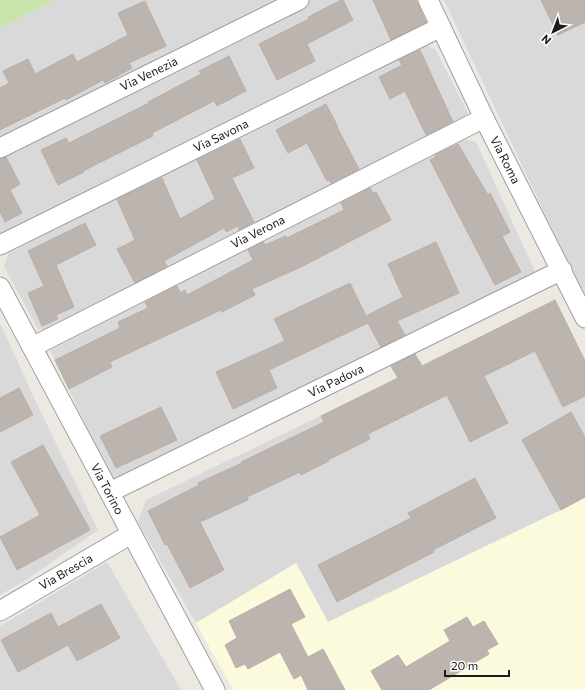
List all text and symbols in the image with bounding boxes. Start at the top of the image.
north arrow [533,12,573,52]
text: N [539,32,553,47]
street label: Via Venezia [118,53,180,93]
street label: Via Savona [191,116,250,154]
street label: Via Roma [488,133,524,186]
street label: Via Verona [228,212,287,251]
street label: Via Padova [306,361,366,400]
street label: Via Torino [89,461,127,516]
street label: Via Brescia [36,550,95,592]
scale bar [445,652,509,678]
text: 20 m [451,658,478,672]

